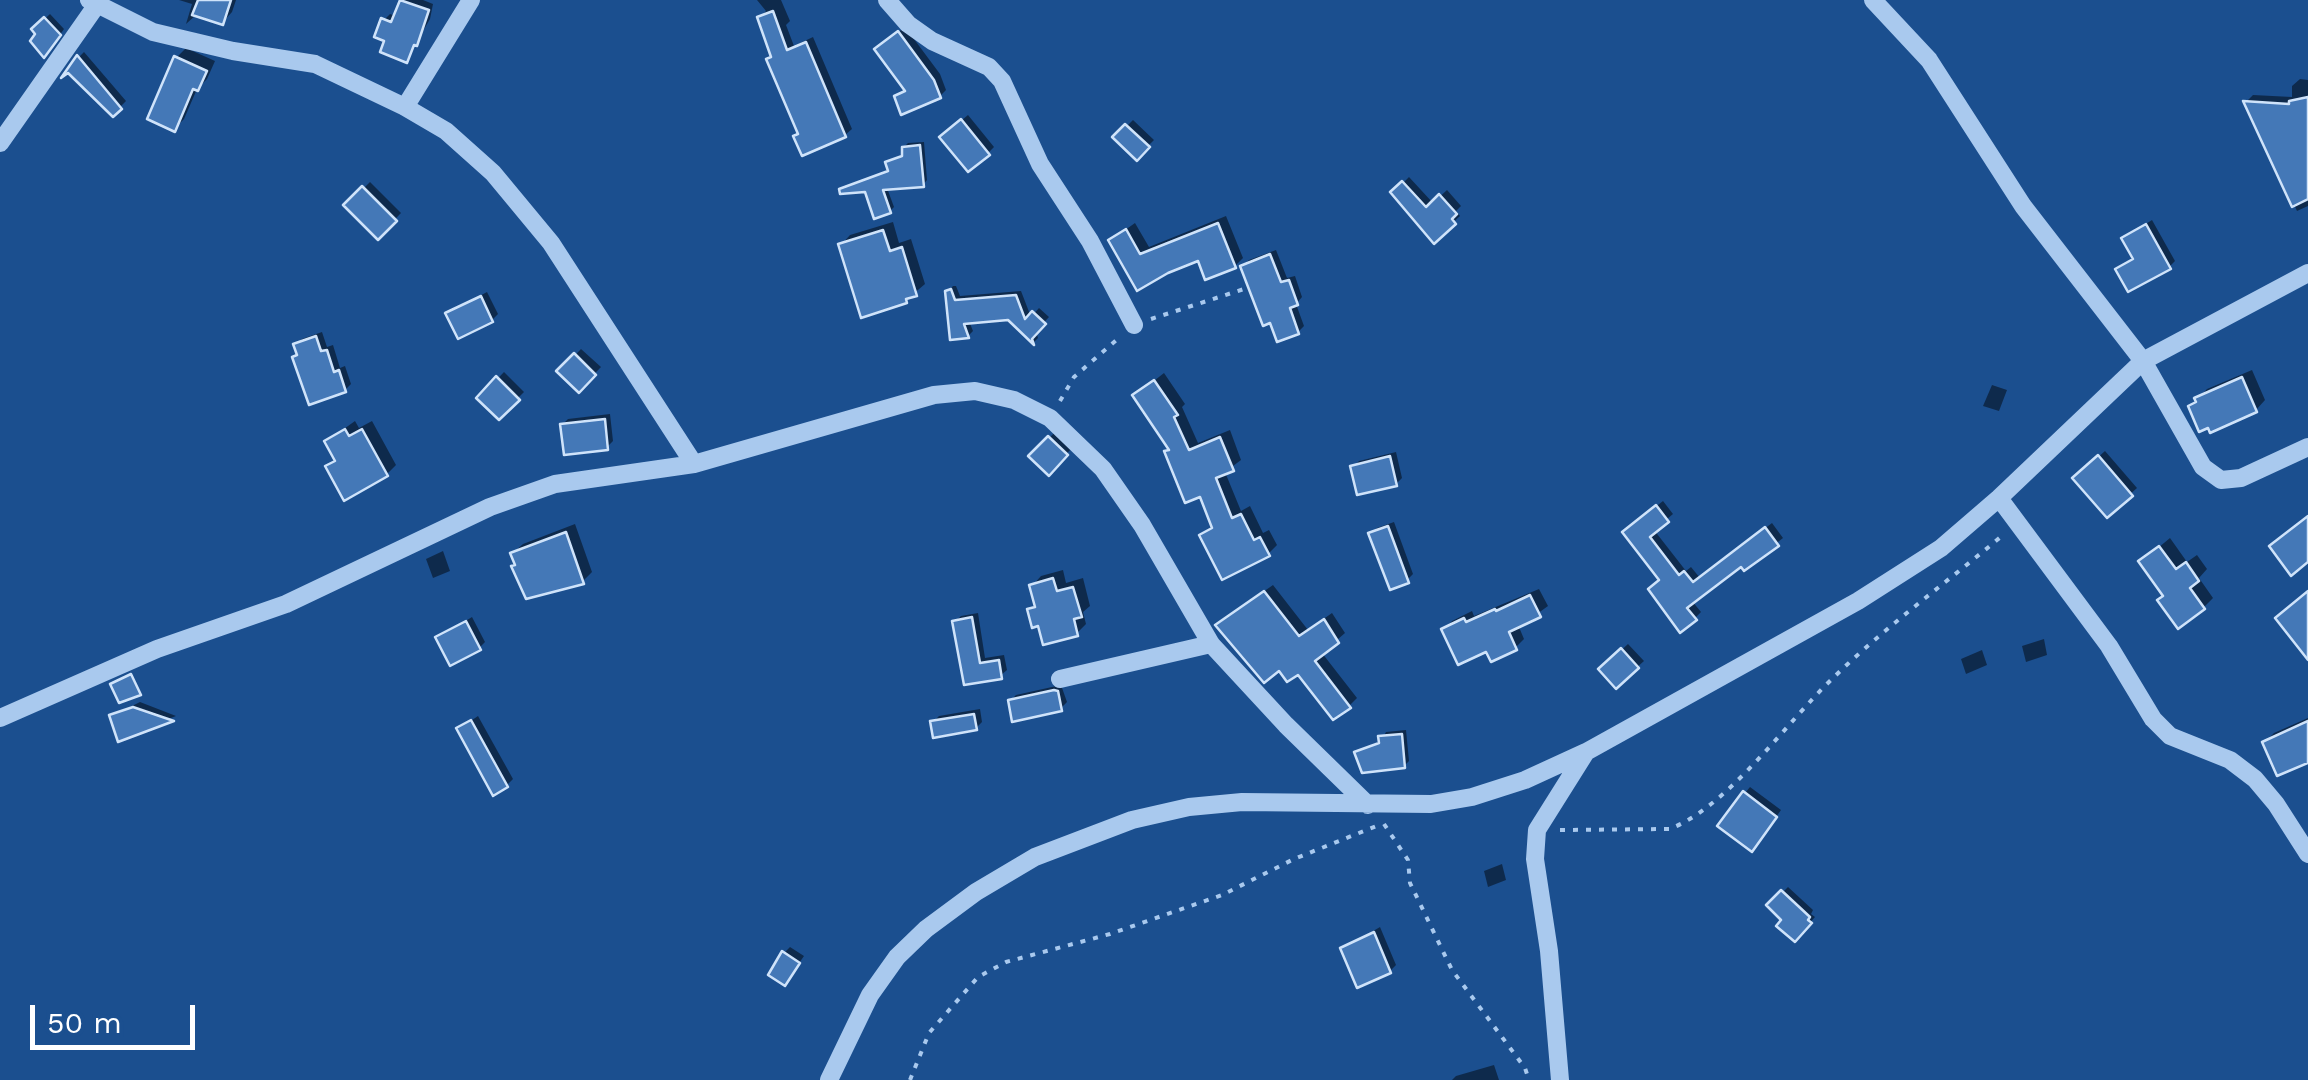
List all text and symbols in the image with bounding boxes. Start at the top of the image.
scale bar [35,985,200,1047]
text: 50 m [47,1005,122,1040]

